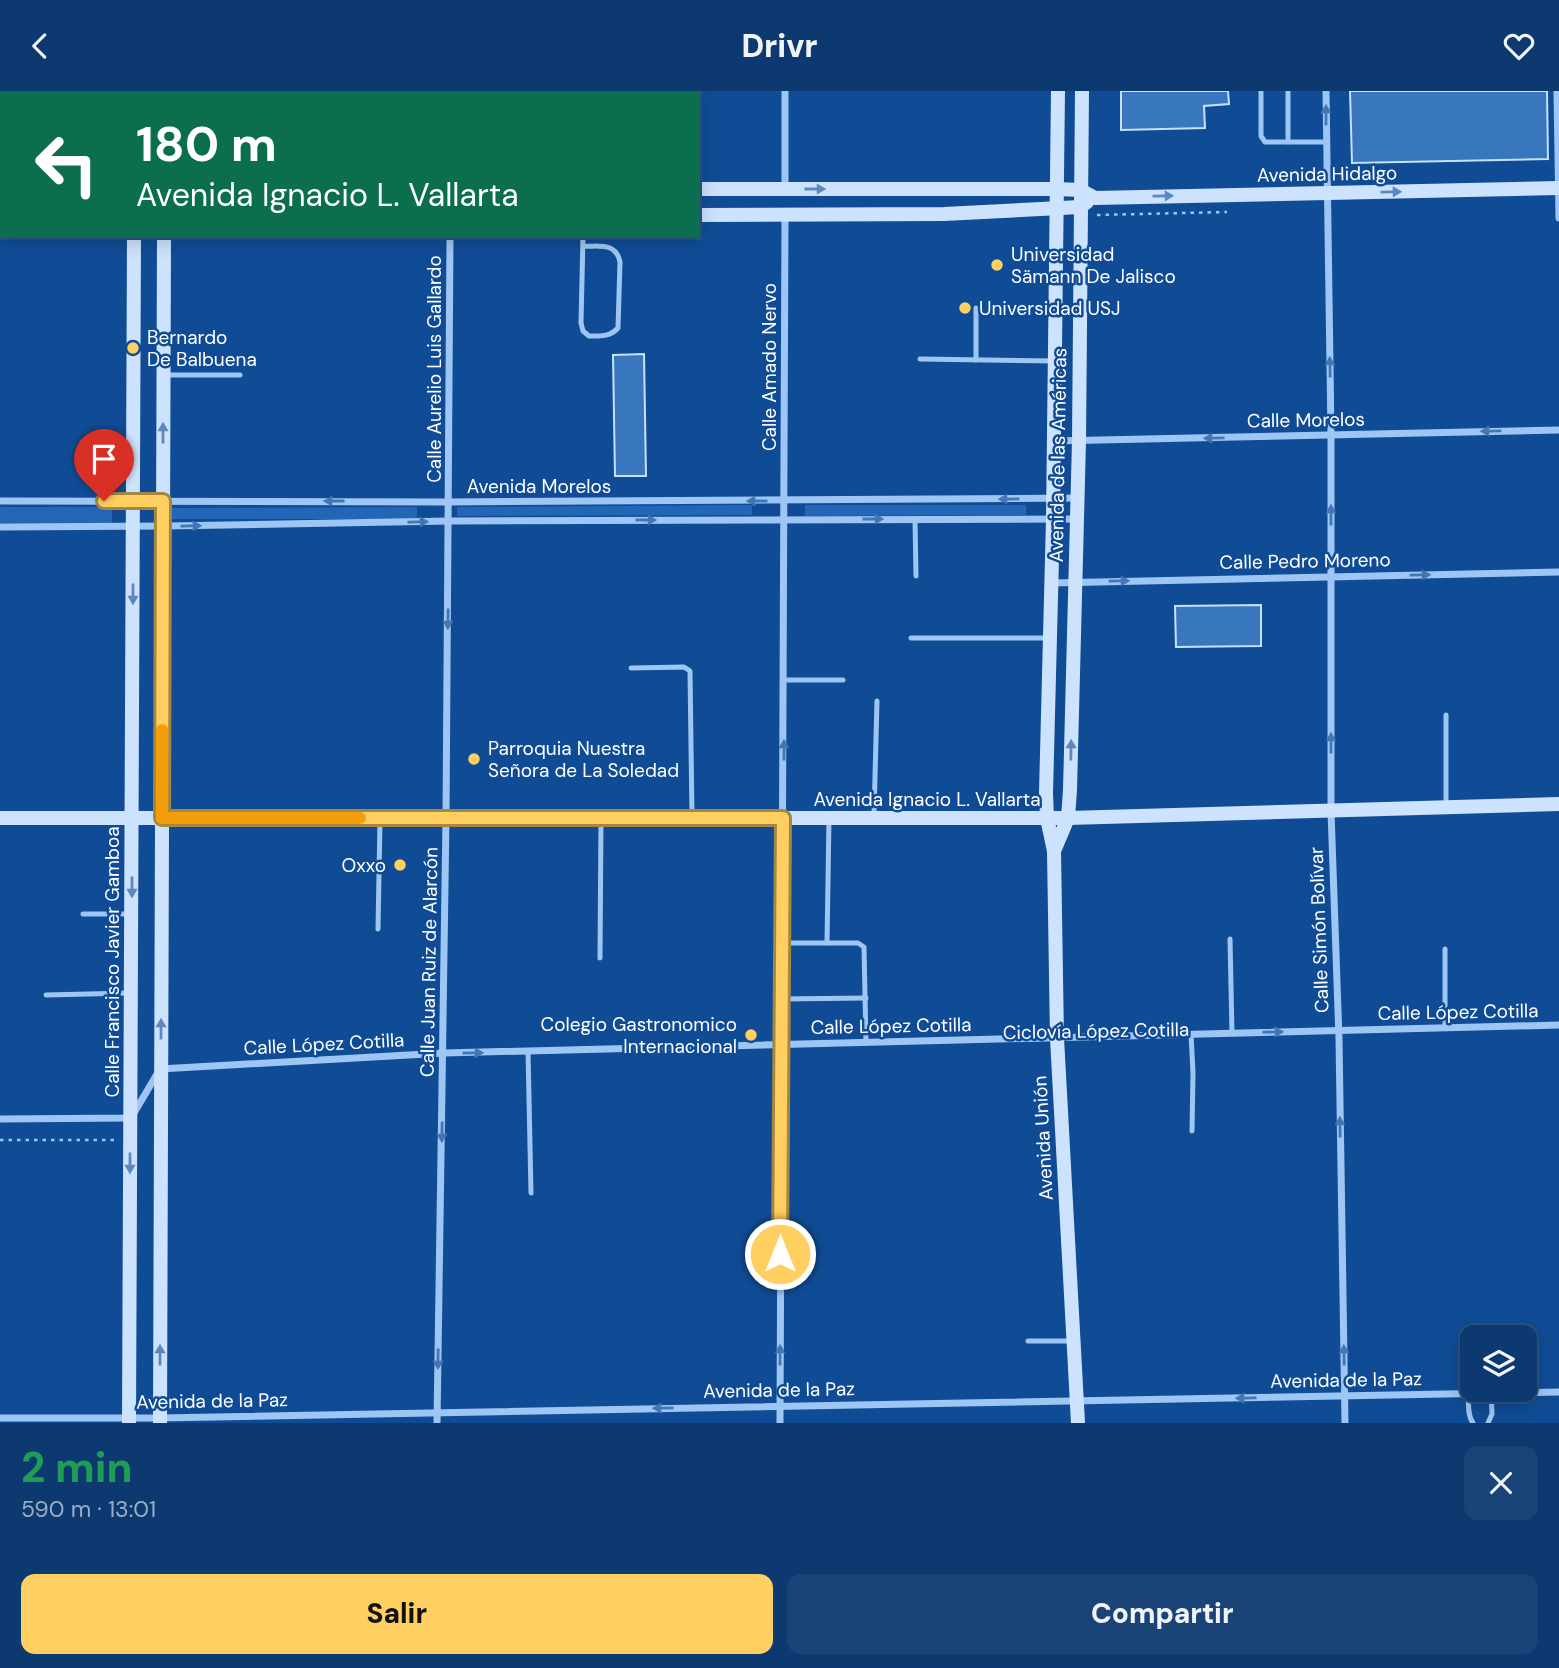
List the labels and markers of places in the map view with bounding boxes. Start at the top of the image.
place label: Universidad Sämann De Jalisco [1011,242,1176,289]
marker: Universidad Sämann De Jalisco [989,257,1005,273]
place label: Universidad USJ [979,296,1121,321]
marker: Universidad USJ [957,300,973,316]
place label: Bernardo De Balbuena [147,325,257,372]
marker: Bernardo De Balbuena [125,340,141,356]
pin [74,429,134,501]
place label: Parroquia Nuestra Señora de La Soledad [488,736,679,783]
marker: Parroquia Nuestra Señora de La Soledad [466,751,482,767]
place label: Oxxo [342,853,386,878]
marker: Oxxo [392,857,408,873]
place label: Colegio Gastronomico Internacional [541,1012,737,1059]
marker: Colegio Gastronomico Internacional [743,1027,759,1043]

